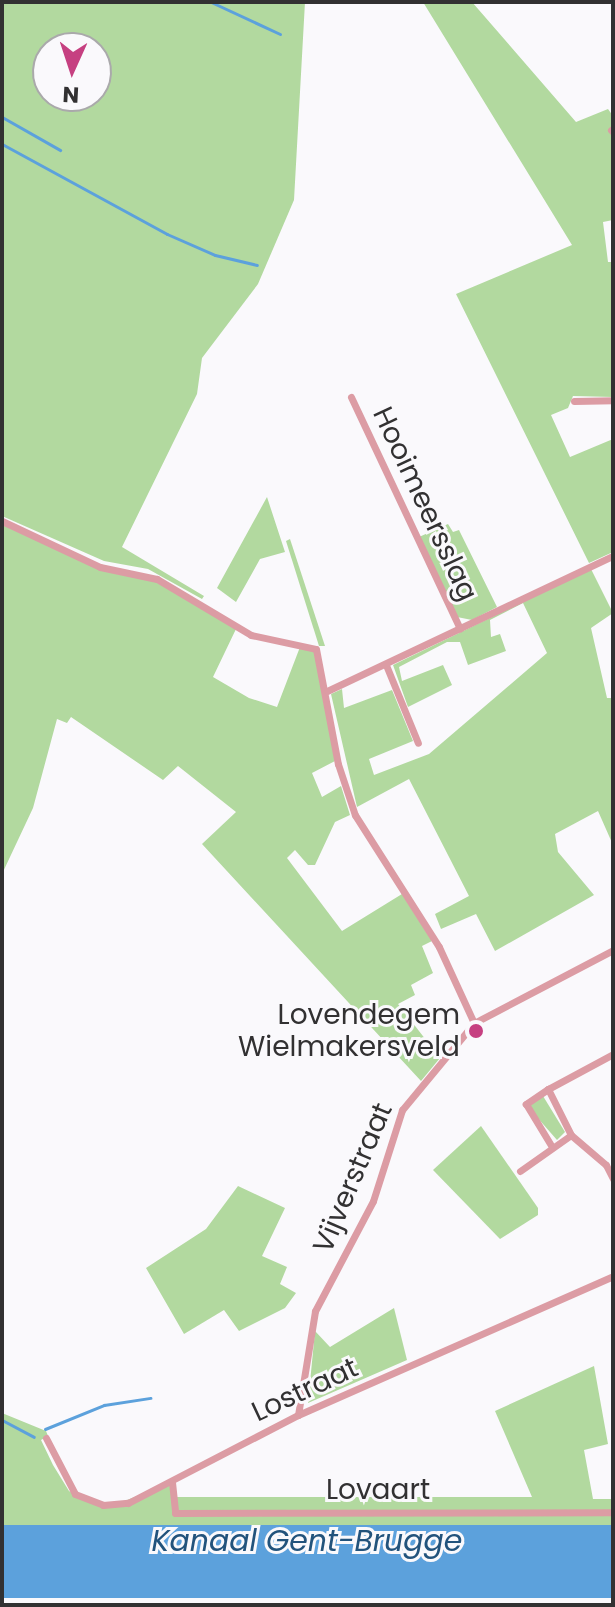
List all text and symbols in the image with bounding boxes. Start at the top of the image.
north arrow [32,32,112,112]
text: N [62,79,80,110]
street label: Hooimeersslag [365,402,485,606]
place label: Lovendegem Wielmakersveld [238,998,460,1064]
marker: Lovendegem Wielmakersveld [467,1022,485,1040]
street label: Vijverstraat [306,1098,400,1258]
street label: Lostraat [247,1351,363,1429]
street label: Lovaart [326,1473,430,1507]
water label: Kanaal Gent-Brugge [152,1523,462,1559]

